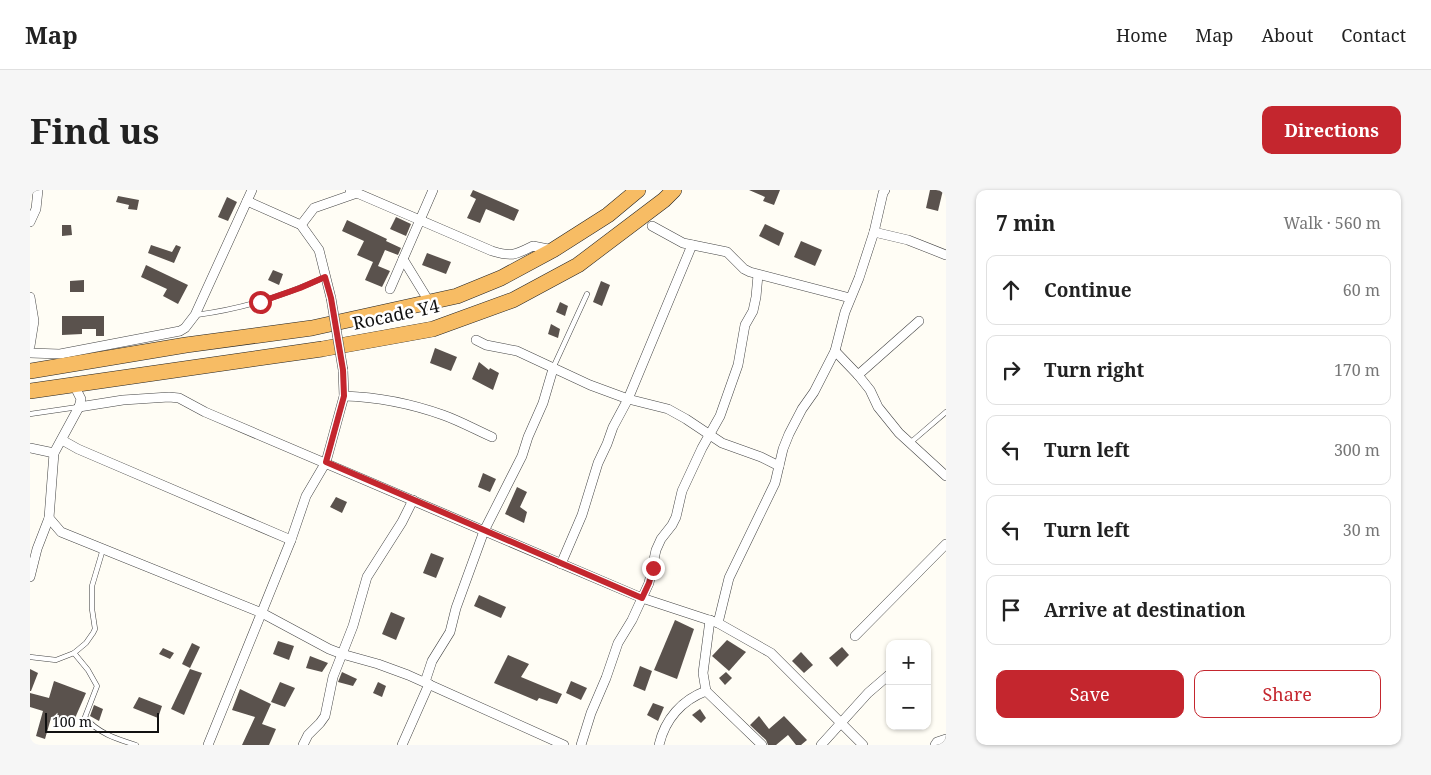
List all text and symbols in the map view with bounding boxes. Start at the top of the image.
text: Map [25,18,78,51]
text: Home [1116,23,1167,47]
text: Map [1195,23,1233,47]
text: About [1261,23,1313,47]
text: Contact [1341,23,1406,47]
button: Directions [1262,106,1401,154]
text: Find us [30,107,159,154]
text: 7 min [996,209,1055,237]
text: Walk · 560 m [1284,212,1381,234]
icon: ahead [997,276,1025,304]
text: Continue [1044,277,1132,303]
text: 60 m [1343,279,1380,301]
route start [249,291,272,314]
street label: Rocade Y4 [350,293,441,335]
icon: right [997,356,1025,384]
text: Turn right [1044,357,1144,383]
text: 170 m [1334,359,1380,381]
icon: left [997,436,1025,464]
text: Turn left [1044,437,1130,463]
text: 300 m [1334,439,1380,461]
icon: left [997,516,1025,544]
text: Turn left [1044,517,1130,543]
text: 30 m [1343,519,1380,541]
route end [642,557,665,580]
icon: arrive [997,596,1025,624]
text: Arrive at destination [1044,597,1246,623]
map controls [886,640,931,730]
button: + [886,640,931,685]
button: Save [996,670,1184,718]
button: Share [1194,670,1381,718]
button: − [886,685,931,730]
scale bar [45,710,159,733]
text: 100 m [52,712,92,731]

